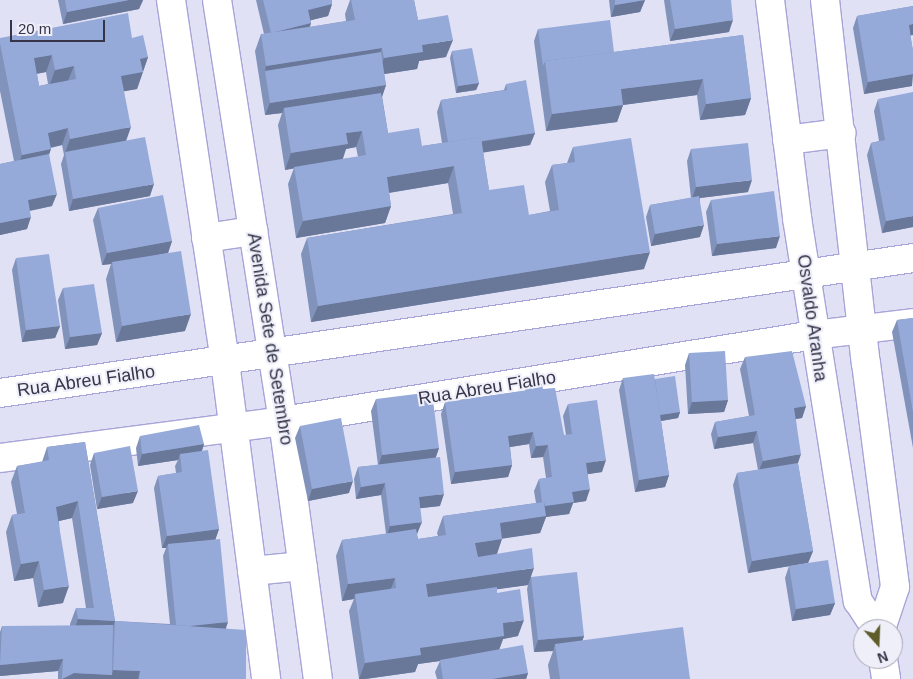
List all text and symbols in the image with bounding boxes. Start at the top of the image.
scale bar [12,10,108,42]
text: 20 m [18,20,51,37]
street label: Avenida Sete de Setembro [243,231,297,447]
street label: Osvaldo Aranha [792,253,832,383]
street label: Rua Abreu Fialho [15,361,157,401]
street label: Rua Abreu Fialho [416,366,558,410]
north arrow [853,619,903,669]
text: N [875,648,890,666]

